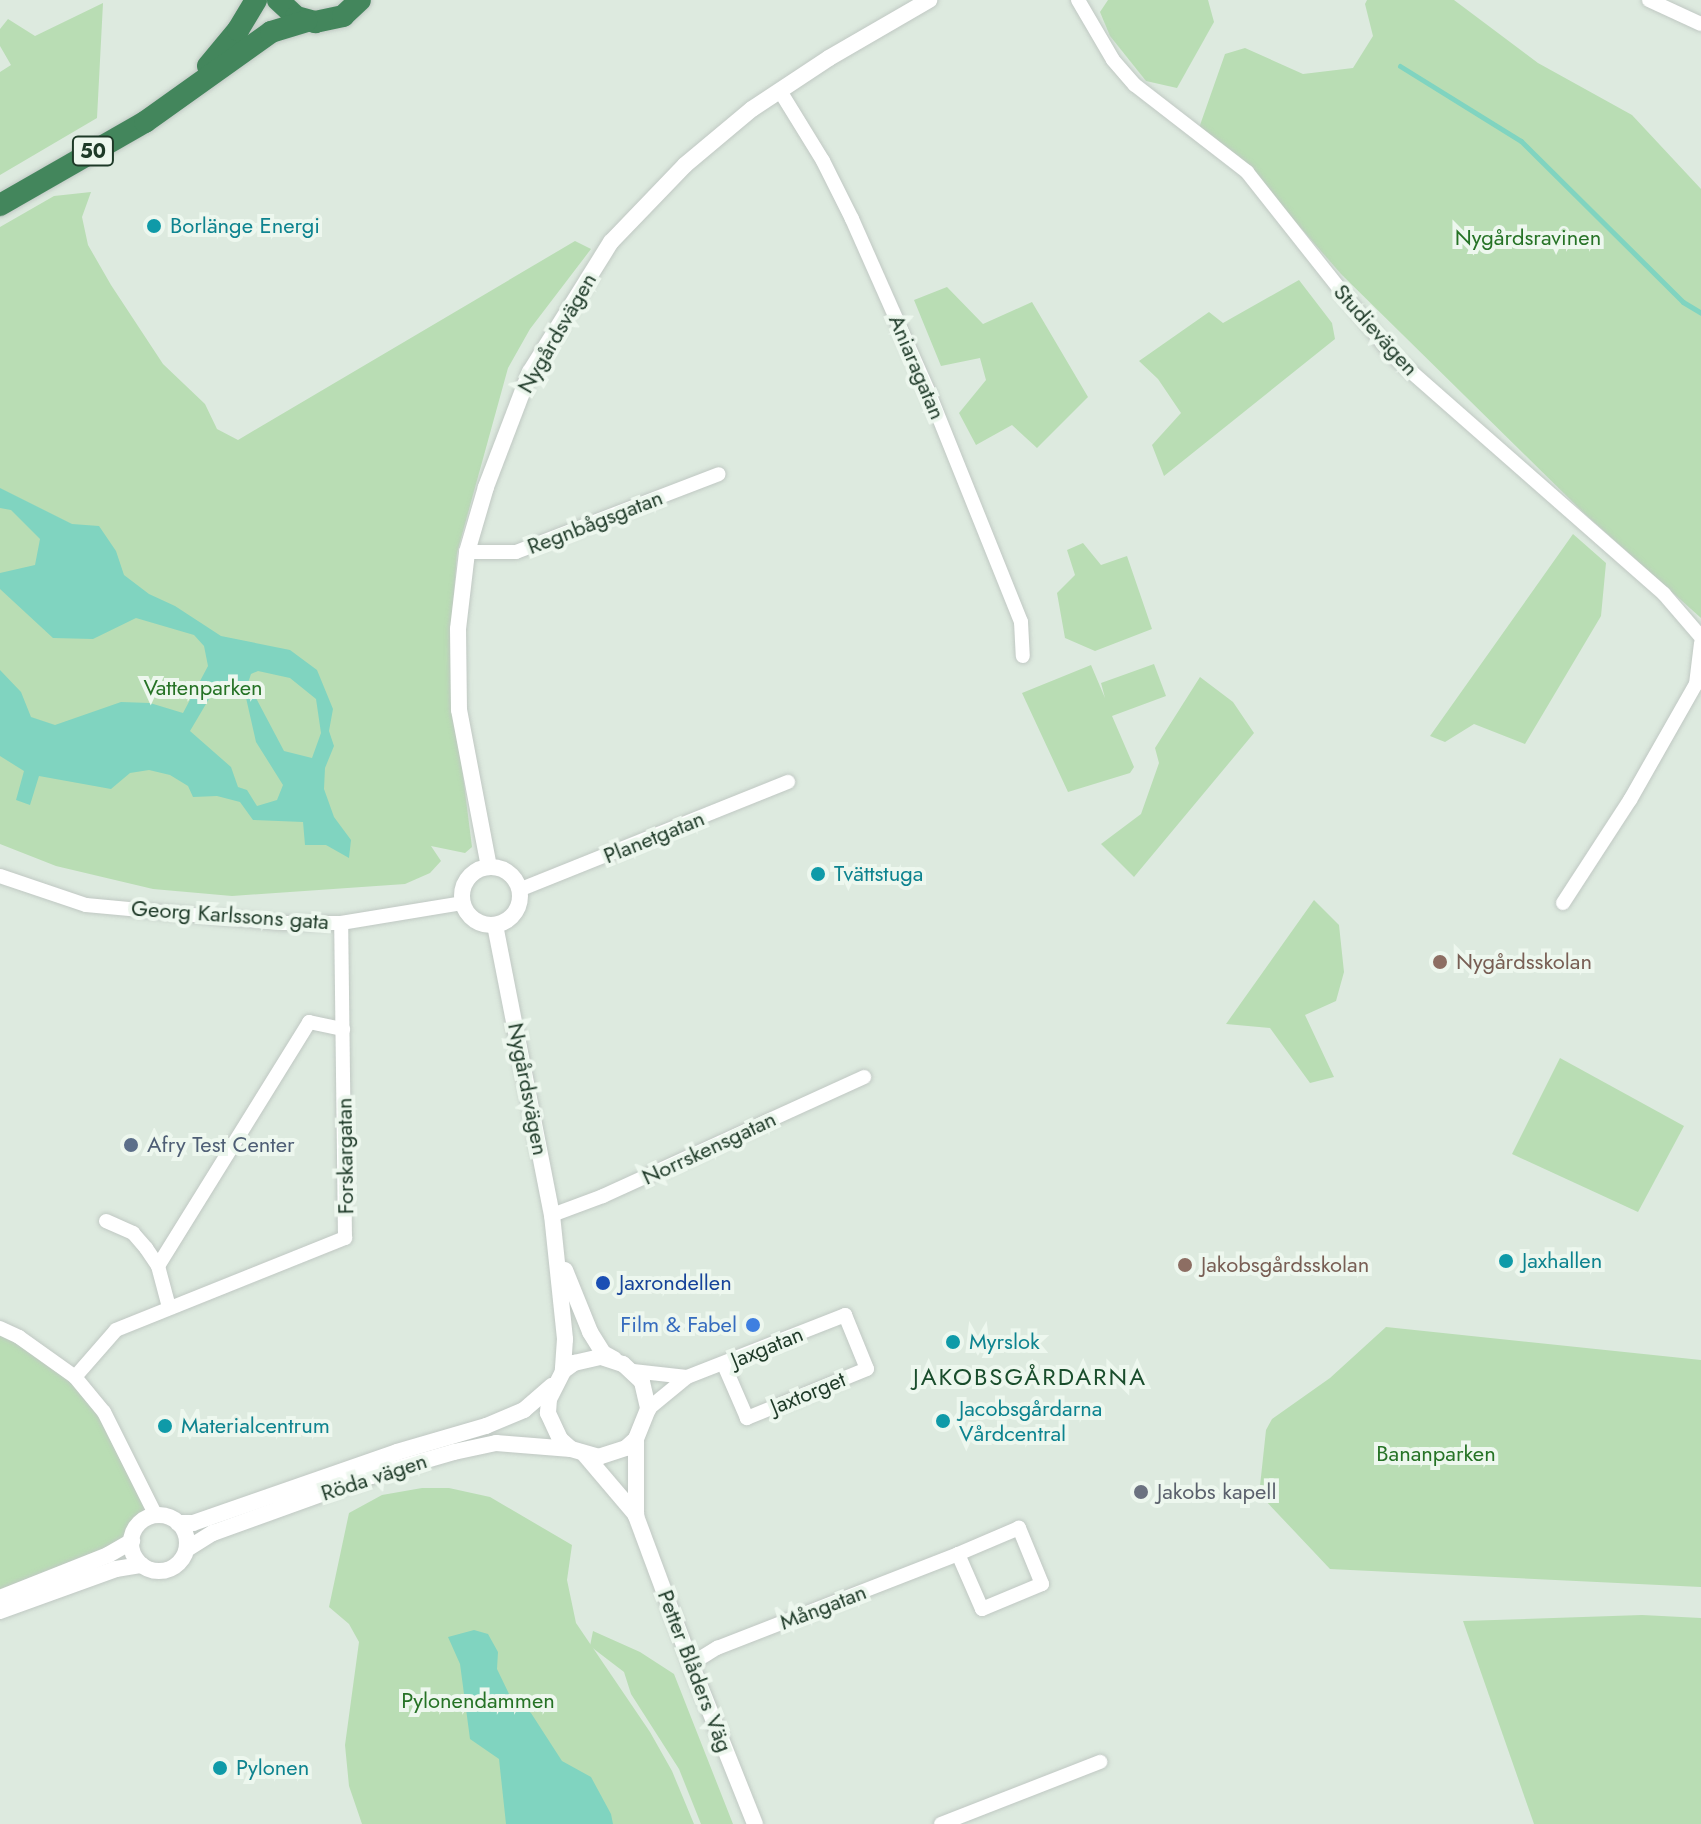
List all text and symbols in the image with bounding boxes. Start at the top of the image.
road number: 50 [71,135,115,167]
place label: Borlänge Energi [170,213,320,239]
marker: Borlänge Energi [145,217,163,235]
park label: Nygårdsravinen [1455,225,1601,251]
street label: Nygårdsvägen [512,268,602,398]
street label: Studievägen [1328,279,1424,381]
street label: Aniaragatan [883,311,951,423]
street label: Regnbågsgatan [524,484,666,560]
park label: Vattenparken [143,675,263,701]
street label: Planetgatan [600,805,708,869]
place label: Tvättstuga [834,861,923,887]
marker: Tvättstuga [809,865,827,883]
street label: Georg Karlssons gata [130,895,330,935]
place label: Nygårdsskolan [1456,949,1592,975]
marker: Nygårdsskolan [1431,953,1449,971]
street label: Nygårdsvägen [502,1021,554,1157]
street label: Forskargatan [331,1097,359,1215]
street label: Norrskensgatan [638,1105,780,1191]
place label: Afry Test Center [147,1132,295,1158]
marker: Afry Test Center [122,1136,140,1154]
place label: Jaxhallen [1522,1248,1602,1274]
place label: Jakobsgårdsskolan [1201,1252,1369,1278]
marker: Jaxhallen [1497,1252,1515,1270]
marker: Jakobsgårdsskolan [1176,1256,1194,1274]
place label: Jaxrondellen [619,1270,732,1296]
marker: Jaxrondellen [594,1274,612,1292]
place label: Film & Fabel [620,1312,737,1338]
marker: Film & Fabel [744,1316,762,1334]
street label: Jaxgatan [727,1321,807,1373]
place label: Myrslok [969,1329,1040,1355]
marker: Myrslok [944,1333,962,1351]
district label: JAKOBSGÅRDARNA [913,1363,1147,1391]
street label: Jaxtorget [767,1366,849,1420]
place label: Jacobsgårdarna Vårdcentral [959,1395,1102,1446]
marker: Jacobsgårdarna Vårdcentral [934,1412,952,1430]
place label: Materialcentrum [181,1413,330,1439]
marker: Materialcentrum [156,1417,174,1435]
park label: Bananparken [1376,1441,1496,1467]
street label: Röda vägen [318,1447,430,1507]
place label: Jakobs kapell [1157,1479,1276,1505]
marker: Jakobs kapell [1132,1483,1150,1501]
street label: Mångatan [776,1578,870,1636]
street label: Petter Blåders Väg [652,1586,738,1756]
park label: Pylonendammen [401,1688,555,1714]
place label: Pylonen [236,1755,309,1781]
marker: Pylonen [211,1759,229,1777]

